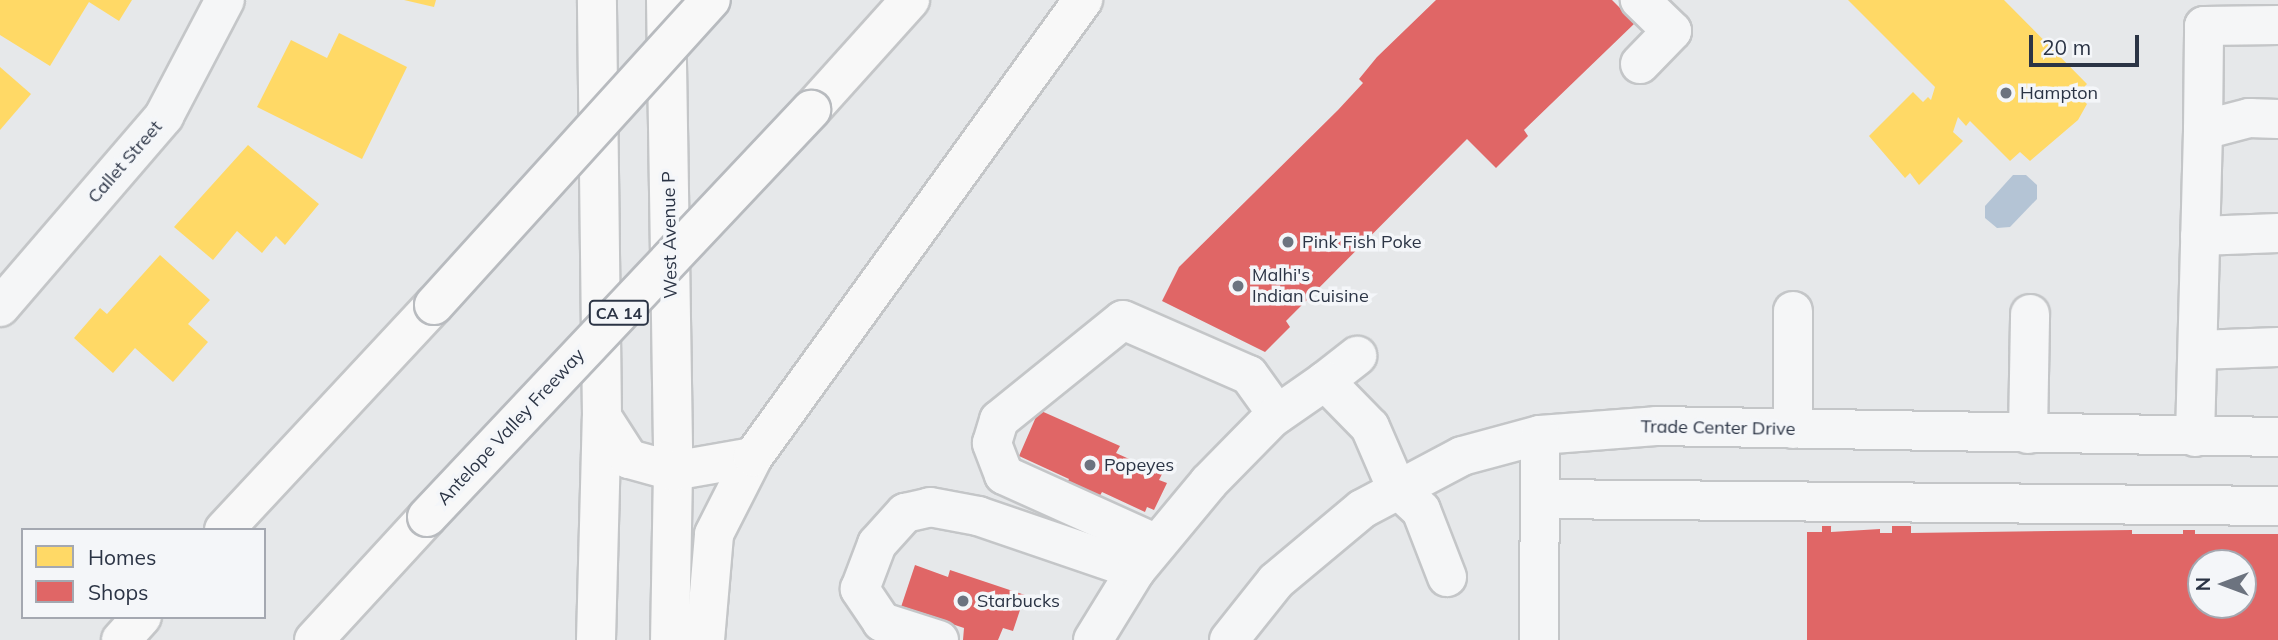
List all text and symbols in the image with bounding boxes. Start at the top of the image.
scale bar [2033,21,2143,65]
text: 20 m [2042,34,2091,60]
place label: Hampton [2020,82,2098,104]
marker: Hampton [1998,85,2014,101]
street label: Callet Street [83,116,167,208]
street label: West Avenue P [658,171,682,299]
place label: Pink Fish Poke [1302,231,1422,253]
marker: Pink Fish Poke [1280,234,1296,250]
place label: Malhi's Indian Cuisine [1252,265,1369,308]
marker: Malhi's Indian Cuisine [1230,278,1246,294]
road number: CA 14 [588,300,650,326]
street label: Antelope Valley Freeway [433,344,589,510]
street label: Trade Center Drive [1640,416,1796,440]
place label: Popeyes [1104,454,1174,476]
marker: Popeyes [1082,457,1098,473]
legend [21,528,266,619]
text: Homes [88,544,156,570]
north arrow [2187,549,2257,619]
text: N [2191,577,2215,591]
text: Shops [88,579,148,605]
place label: Starbucks [977,590,1060,612]
marker: Starbucks [955,593,971,609]

